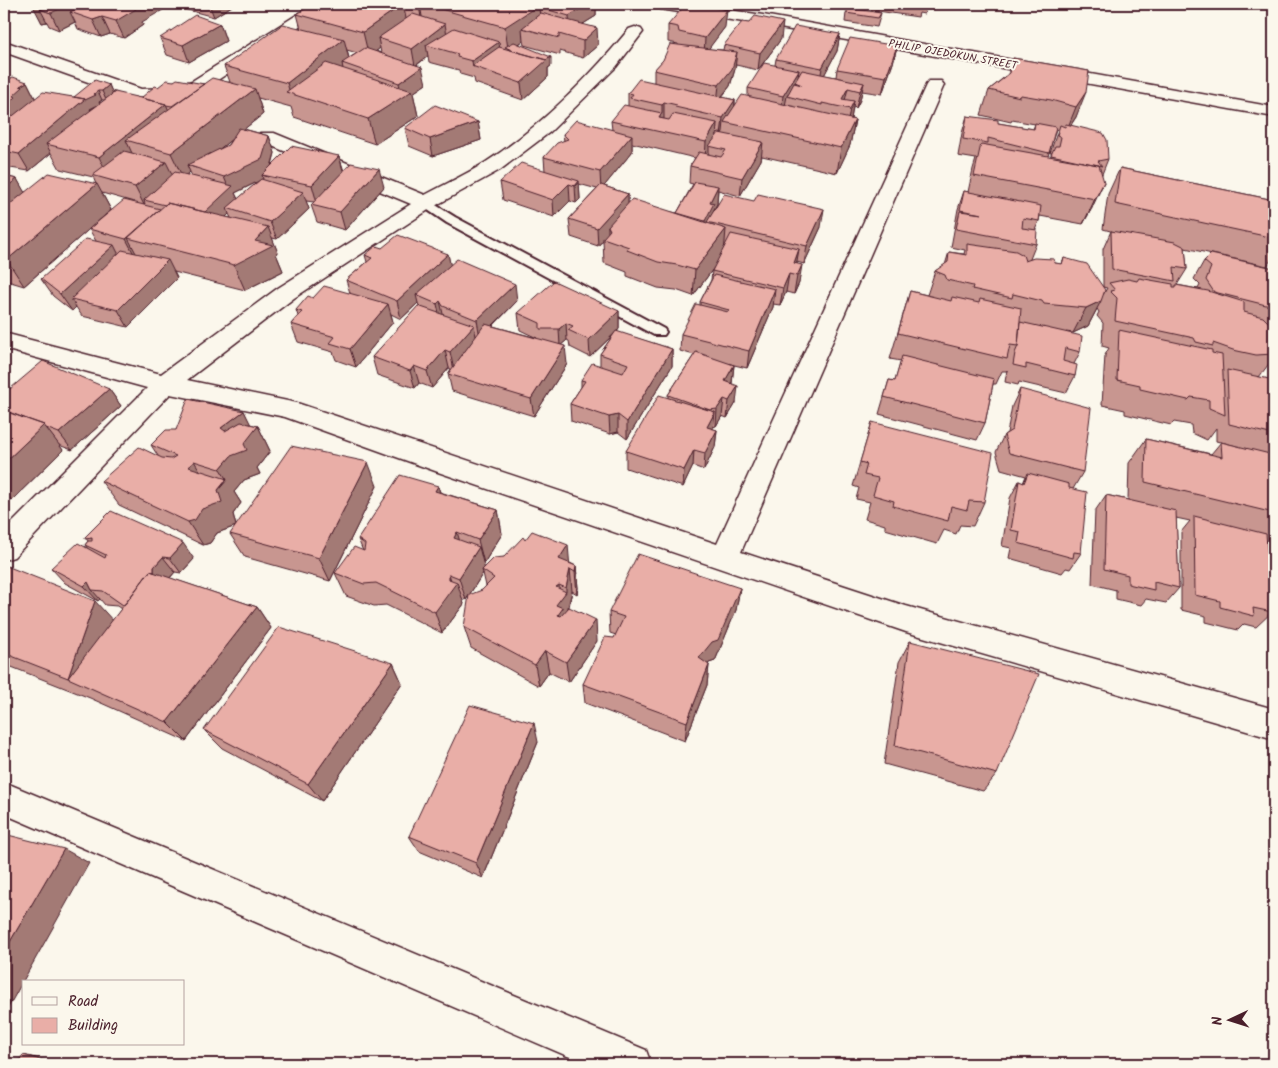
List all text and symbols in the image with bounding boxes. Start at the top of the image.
street label: PHILIP OJEDOKUN STREET [887,35,1020,75]
legend [22,980,185,1046]
text: Road [68,990,99,1014]
north arrow [1206,996,1256,1046]
text: Building [68,1014,118,1038]
text: N [1207,1016,1229,1026]

